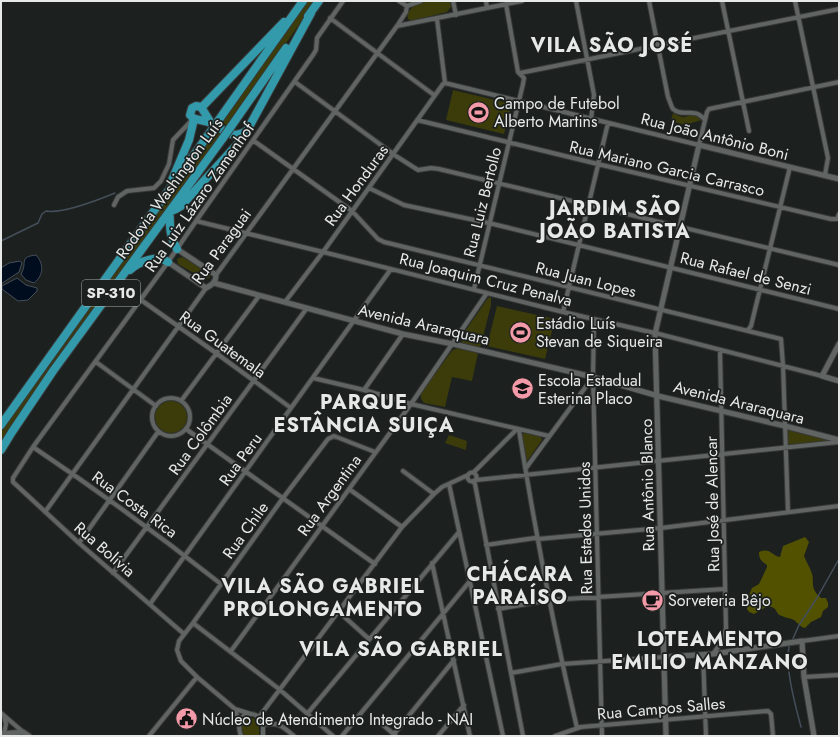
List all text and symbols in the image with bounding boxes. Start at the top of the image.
district label: VILA SÃO JOSÉ [530,30,693,60]
place label: Campo de Futebol Alberto Martins [494,92,620,133]
sports icon: Campo de Futebol Alberto Martins [466,99,492,125]
street label: Rua João Antônio Boni [639,107,791,166]
street label: Rodovia Washington Luís [110,113,228,263]
street label: Rua Luiz Lázaro Zamenhof [139,118,260,277]
street label: Rua Mariano Garcia Carrasco [567,135,767,202]
street label: Rua Honduras [319,140,394,231]
street label: Rua Luiz Bertollo [458,144,507,260]
district label: JARDIM SÃO JOÃO BATISTA [535,194,691,246]
street label: Rua Paraguai [186,204,257,289]
street label: Rua Rafael de Senzi [678,246,814,301]
street label: Rua Joaquim Cruz Penalva [397,247,575,312]
street label: Rua Juan Lopes [533,256,639,303]
road number: SP-310 [82,280,140,306]
street label: Avenida Araraquara [356,298,492,351]
street label: Rua Guatemala [175,305,271,384]
place label: Estádio Luís Stevan de Siqueira [536,312,663,353]
sports icon: Estádio Luís Stevan de Siqueira [508,319,534,345]
place label: Escola Estadual Esterina Placo [538,369,642,410]
street label: Avenida Araraquara [671,375,807,430]
school or university icon: Escola Estadual Esterina Placo [510,376,536,402]
district label: PARQUE ESTÂNCIA SUIÇA [273,388,455,440]
street label: Rua Colômbia [163,389,238,480]
street label: Rua Antônio Blanco [635,418,660,551]
street label: Rua Peru [213,428,267,490]
street label: Rua José de Alencar [700,435,725,572]
street label: Rua Argentina [292,450,367,541]
street label: Rua Estados Unidos [573,461,598,594]
street label: Rua Costa Rica [87,465,182,543]
street label: Rua Chile [217,497,274,563]
street label: Rua Bolívia [69,516,140,582]
district label: CHÁCARA PARAÍSO [467,559,573,612]
district label: VILA SÃO GABRIEL PROLONGAMENTO [220,572,425,624]
cafe icon: Sorveteria Bêjo [640,587,666,613]
place label: Sorveteria Bêjo [668,589,771,612]
district label: LOTEAMENTO EMILIO MANZANO [611,625,809,677]
district label: VILA SÃO GABRIEL [298,635,503,664]
street label: Rua Campos Salles [596,691,726,726]
public building icon: Núcleo de Atendimento Integrado - NAI [173,706,199,732]
place label: Núcleo de Atendimento Integrado - NAI [202,708,473,731]

